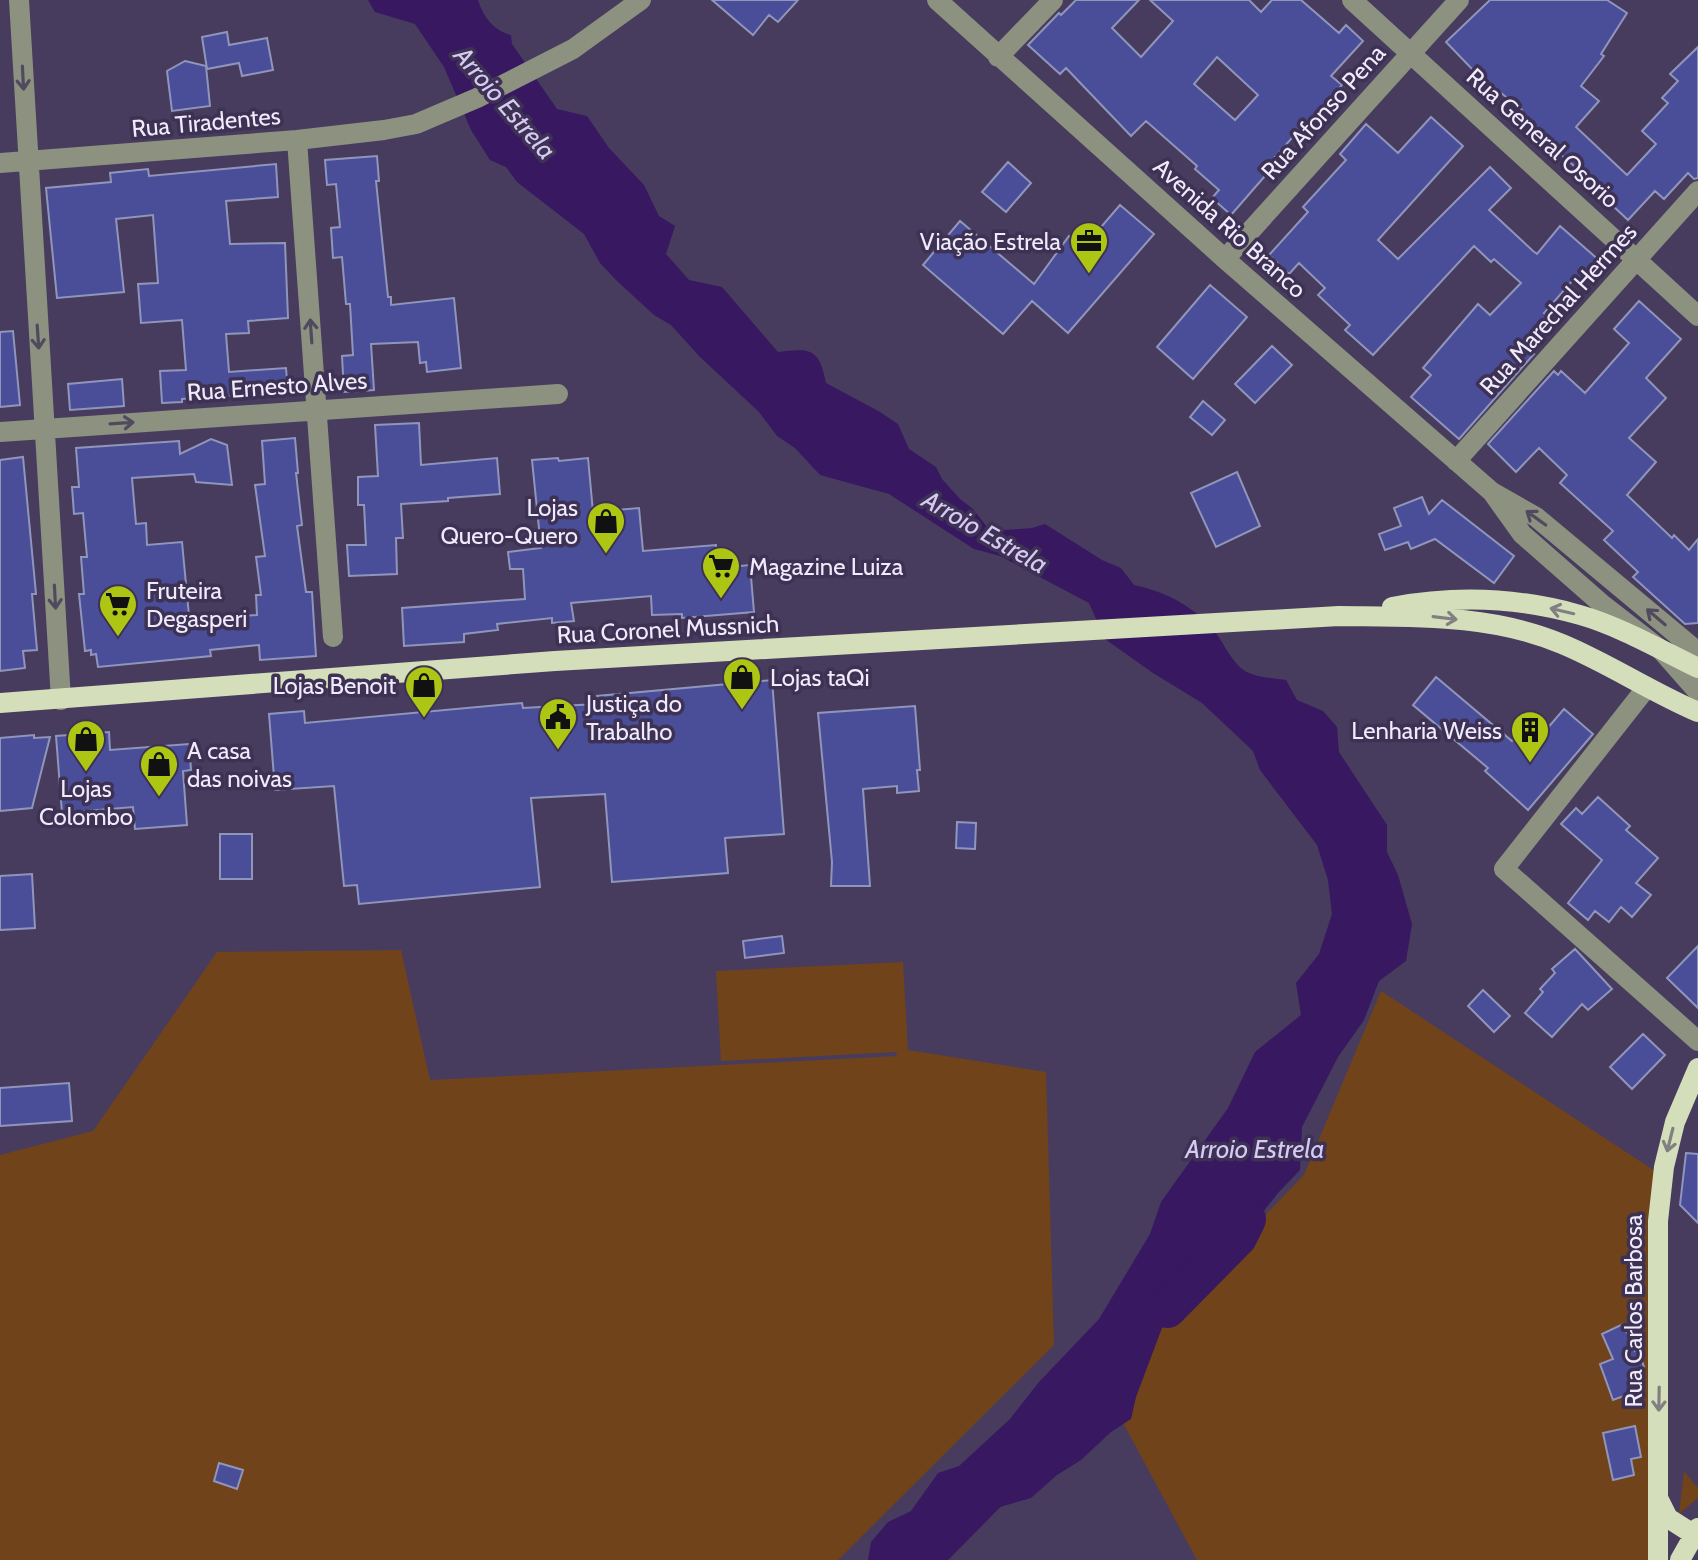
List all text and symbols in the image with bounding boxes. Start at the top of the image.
street label: Rua Afonso Pena [1255,38,1392,185]
water label: Arroio Estrela [447,39,563,166]
street label: Rua General Osorio [1461,62,1625,214]
one-way arrow [15,64,30,91]
street label: Rua Tiradentes [130,101,282,143]
street label: Avenida Rio Branco [1148,152,1312,304]
street label: Rua Marechal Hermes [1473,217,1643,401]
office icon: Viação Estrela [1068,220,1110,275]
place label: Viação Estrela [920,227,1061,256]
one-way arrow [303,318,318,345]
one-way arrow [31,323,46,350]
street label: Rua Ernesto Alves [186,365,368,407]
one-way arrow [108,415,135,430]
water label: Arroio Estrela [916,483,1053,581]
place label: Lojas Quero-Quero [440,493,578,550]
shop icon: Lojas Quero-Quero [585,500,627,555]
one-way arrow [1526,510,1547,527]
supermarket icon: Magazine Luiza [700,545,742,600]
place label: Magazine Luiza [749,552,904,581]
place label: Fruteira Degasperi [146,576,247,633]
one-way arrow [47,583,62,610]
supermarket icon: Fruteira Degasperi [97,583,139,638]
one-way arrow [1550,603,1575,618]
one-way arrow [1646,608,1667,625]
street label: Rua Coronel Mussnich [556,609,780,649]
one-way arrow [1431,611,1458,626]
shop icon: Lojas taQi [721,656,763,711]
place label: Lojas taQi [770,663,869,692]
shop icon: Lojas Benoit [403,664,445,719]
place label: Lojas Benoit [273,671,396,700]
place label: Justiça do Trabalho [585,689,682,746]
public building icon: Justiça do Trabalho [537,696,579,751]
building icon: Lenharia Weiss [1509,709,1551,764]
place label: Lenharia Weiss [1351,716,1502,745]
shop icon: Lojas Colombo [65,718,107,773]
place label: A casa das noivas [187,736,292,793]
shop icon: A casa das noivas [138,743,180,798]
place label: Lojas Colombo [39,774,133,831]
one-way arrow [1662,1127,1677,1153]
water label: Arroio Estrela [1184,1133,1325,1165]
street label: Rua Carlos Barbosa [1619,1214,1648,1408]
one-way arrow [1651,1385,1667,1412]

